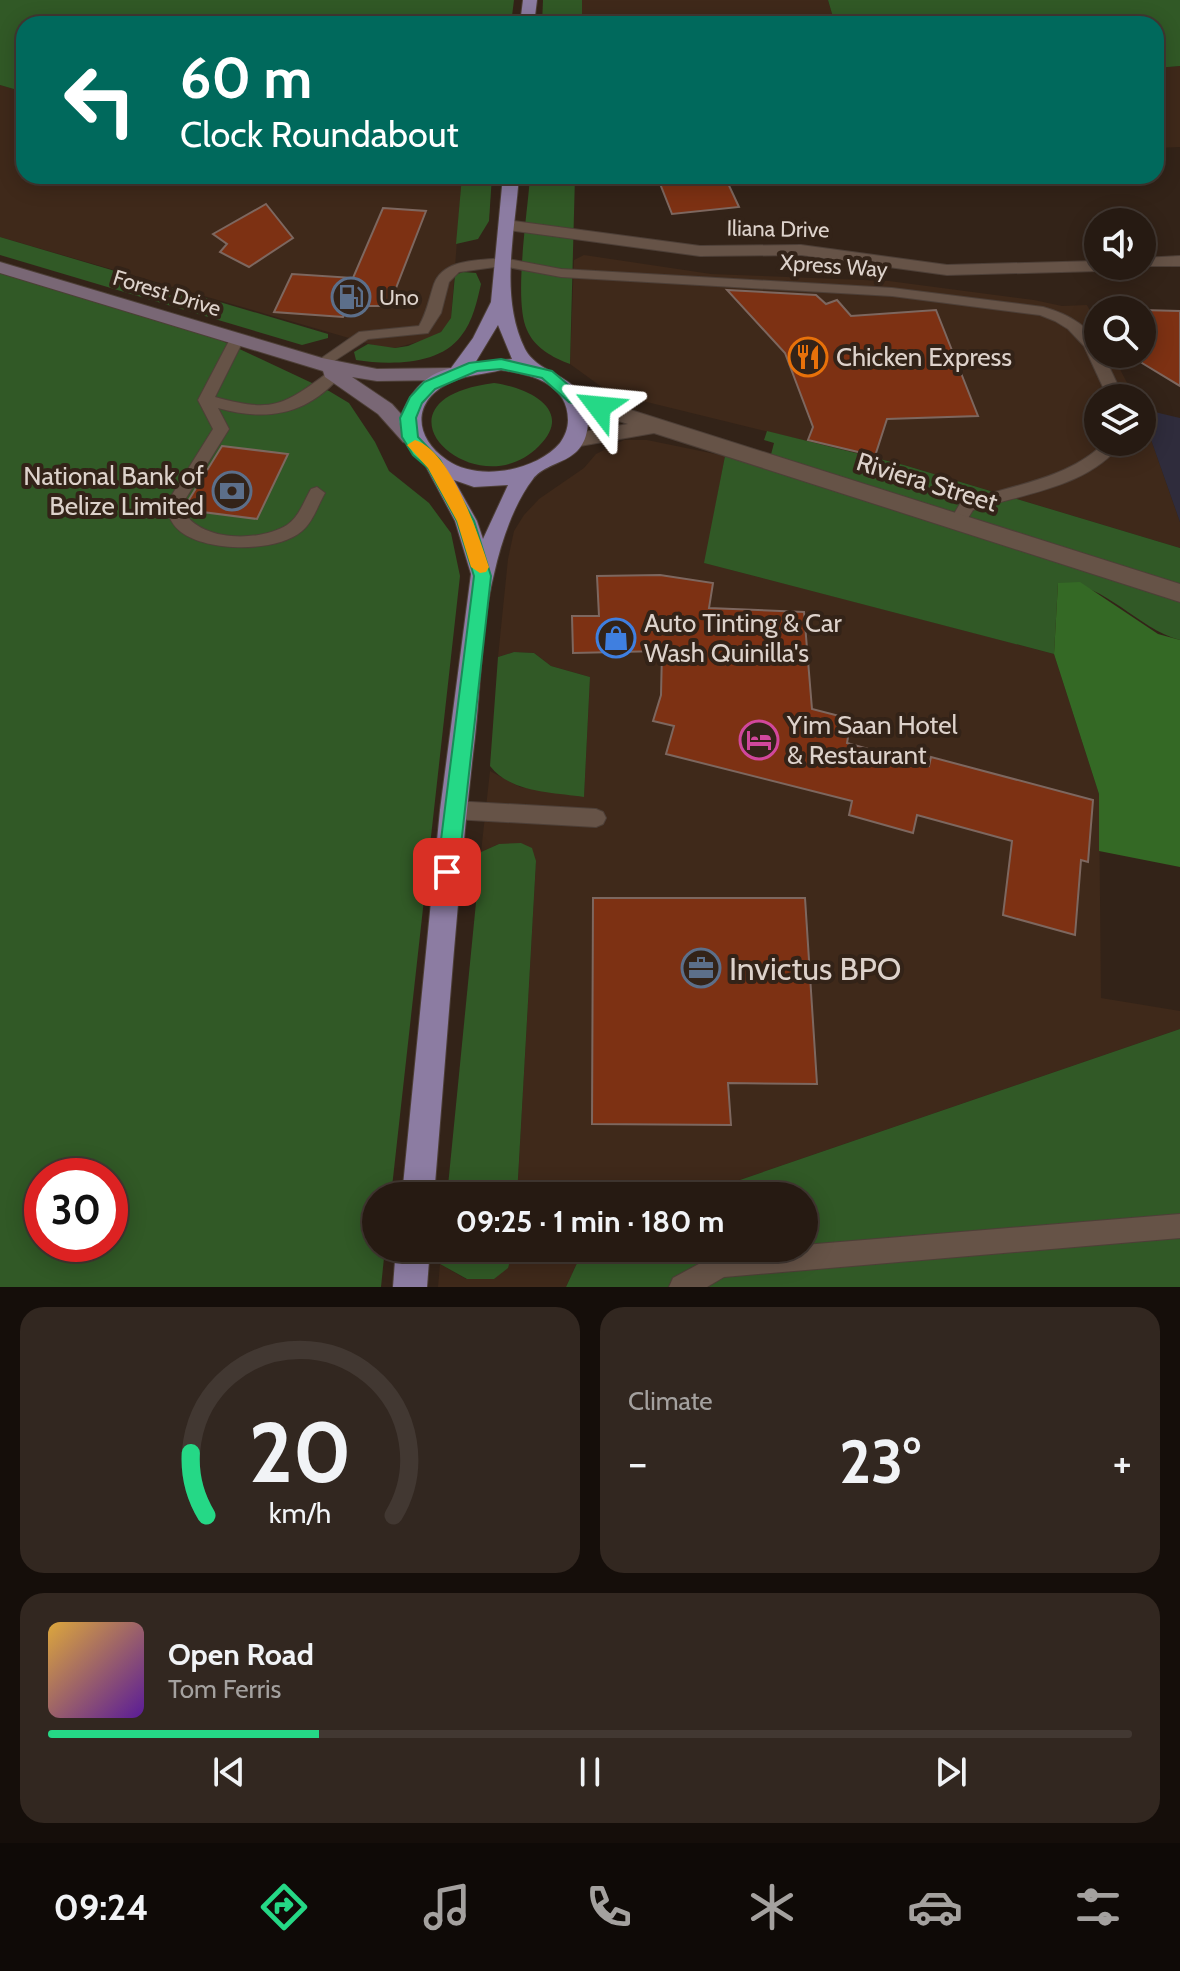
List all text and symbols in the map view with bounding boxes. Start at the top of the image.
text: 60 m [180,44,312,112]
icon: left [48,48,152,152]
text: Clock Roundabout [180,112,459,156]
map controls [1084,208,1156,456]
button: sound [1084,208,1156,280]
street label: Iliana Drive [726,215,830,243]
street label: Xpress Way [779,249,889,283]
street label: Forest Drive [110,264,224,322]
fuel station icon: Uno [330,276,372,318]
place label: Uno [379,284,419,311]
button: search [1084,296,1156,368]
restaurant icon: Chicken Express [787,336,829,378]
place label: Chicken Express [836,341,1012,373]
position arrow [557,365,641,449]
button: layers [1084,384,1156,456]
street label: Riviera Street [853,445,1002,519]
place label: National Bank of Belize Limited [23,460,204,522]
bank icon: National Bank of Belize Limited [211,470,253,512]
place label: Auto Tinting & Car Wash Quinilla's [644,607,842,669]
shop icon: Auto Tinting & Car Wash Quinilla's [595,617,637,659]
place label: Yim Saan Hotel & Restaurant [786,709,958,771]
hotel icon: Yim Saan Hotel & Restaurant [738,719,780,761]
pin [413,838,481,906]
icon: arrive [425,850,469,894]
office icon: Invictus BPO [680,947,722,989]
place label: Invictus BPO [729,949,901,988]
speed limit sign: 30 [24,1158,128,1262]
text: 09:25 · 1 min · 180 m [456,1203,724,1240]
text: Climate [628,1385,713,1417]
text: 20 [249,1402,351,1503]
text: 23° [839,1425,921,1498]
text: − [628,1436,647,1489]
text: + [1113,1436,1132,1489]
text: km/h [269,1495,331,1530]
text: Open Road [168,1636,314,1673]
text: Tom Ferris [168,1673,281,1705]
icon: previous [207,1750,251,1794]
icon: pause [568,1750,612,1794]
icon: next [929,1750,973,1794]
icon: directions [256,1879,312,1935]
icon: music [419,1879,475,1935]
icon: phone [581,1879,637,1935]
icon: climate [744,1879,800,1935]
icon: car [907,1879,963,1935]
icon: filters [1070,1879,1126,1935]
text: 09:24 [53,1885,149,1929]

